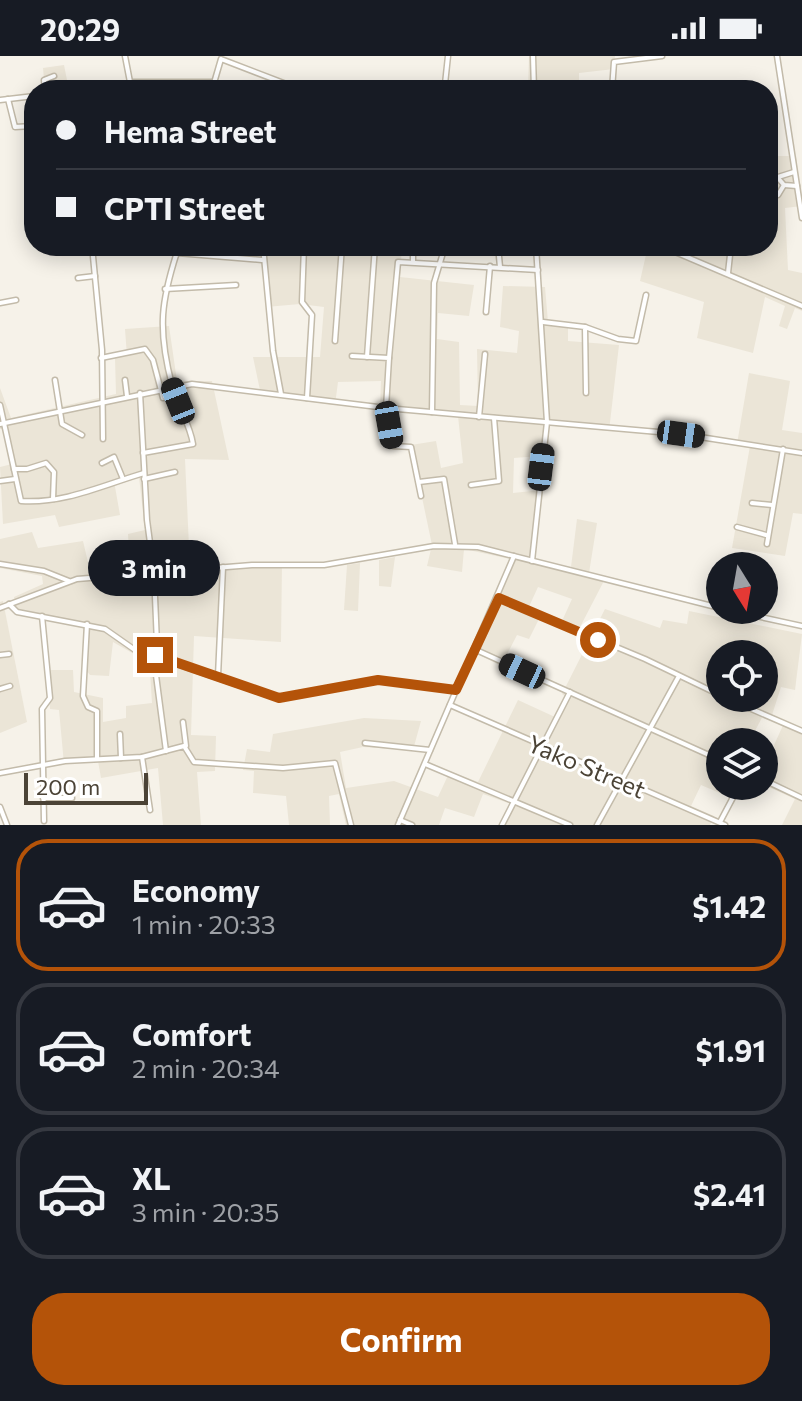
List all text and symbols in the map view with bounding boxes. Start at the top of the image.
text: 20:29 [40,10,120,47]
text: Hema Street [104,112,277,149]
text: CPTI Street [104,189,265,226]
car [158,374,198,428]
car [373,399,405,451]
car [656,419,706,449]
car [526,442,556,492]
callout: 3 min [89,539,221,595]
text: 3 min [121,552,187,583]
north arrow [706,552,778,624]
map controls [706,552,778,800]
route start [580,622,616,658]
route end [137,637,173,673]
button: locate [706,640,778,712]
car [495,650,549,692]
street label: Yako Street [524,728,650,804]
button: layers [706,728,778,800]
scale bar [24,769,148,805]
text: 200 m [36,773,100,800]
icon: car [36,869,108,941]
text: Economy [132,871,260,908]
text: $1.42 [692,887,766,924]
text: 1 min · 20:33 [132,908,276,939]
icon: car [36,1013,108,1085]
text: Comfort [132,1015,251,1052]
text: $1.91 [696,1031,766,1068]
text: 2 min · 20:34 [132,1052,280,1083]
icon: car [36,1157,108,1229]
text: XL [132,1159,171,1196]
text: $2.41 [693,1175,766,1212]
text: 3 min · 20:35 [132,1196,279,1227]
button: Confirm [32,1293,770,1385]

